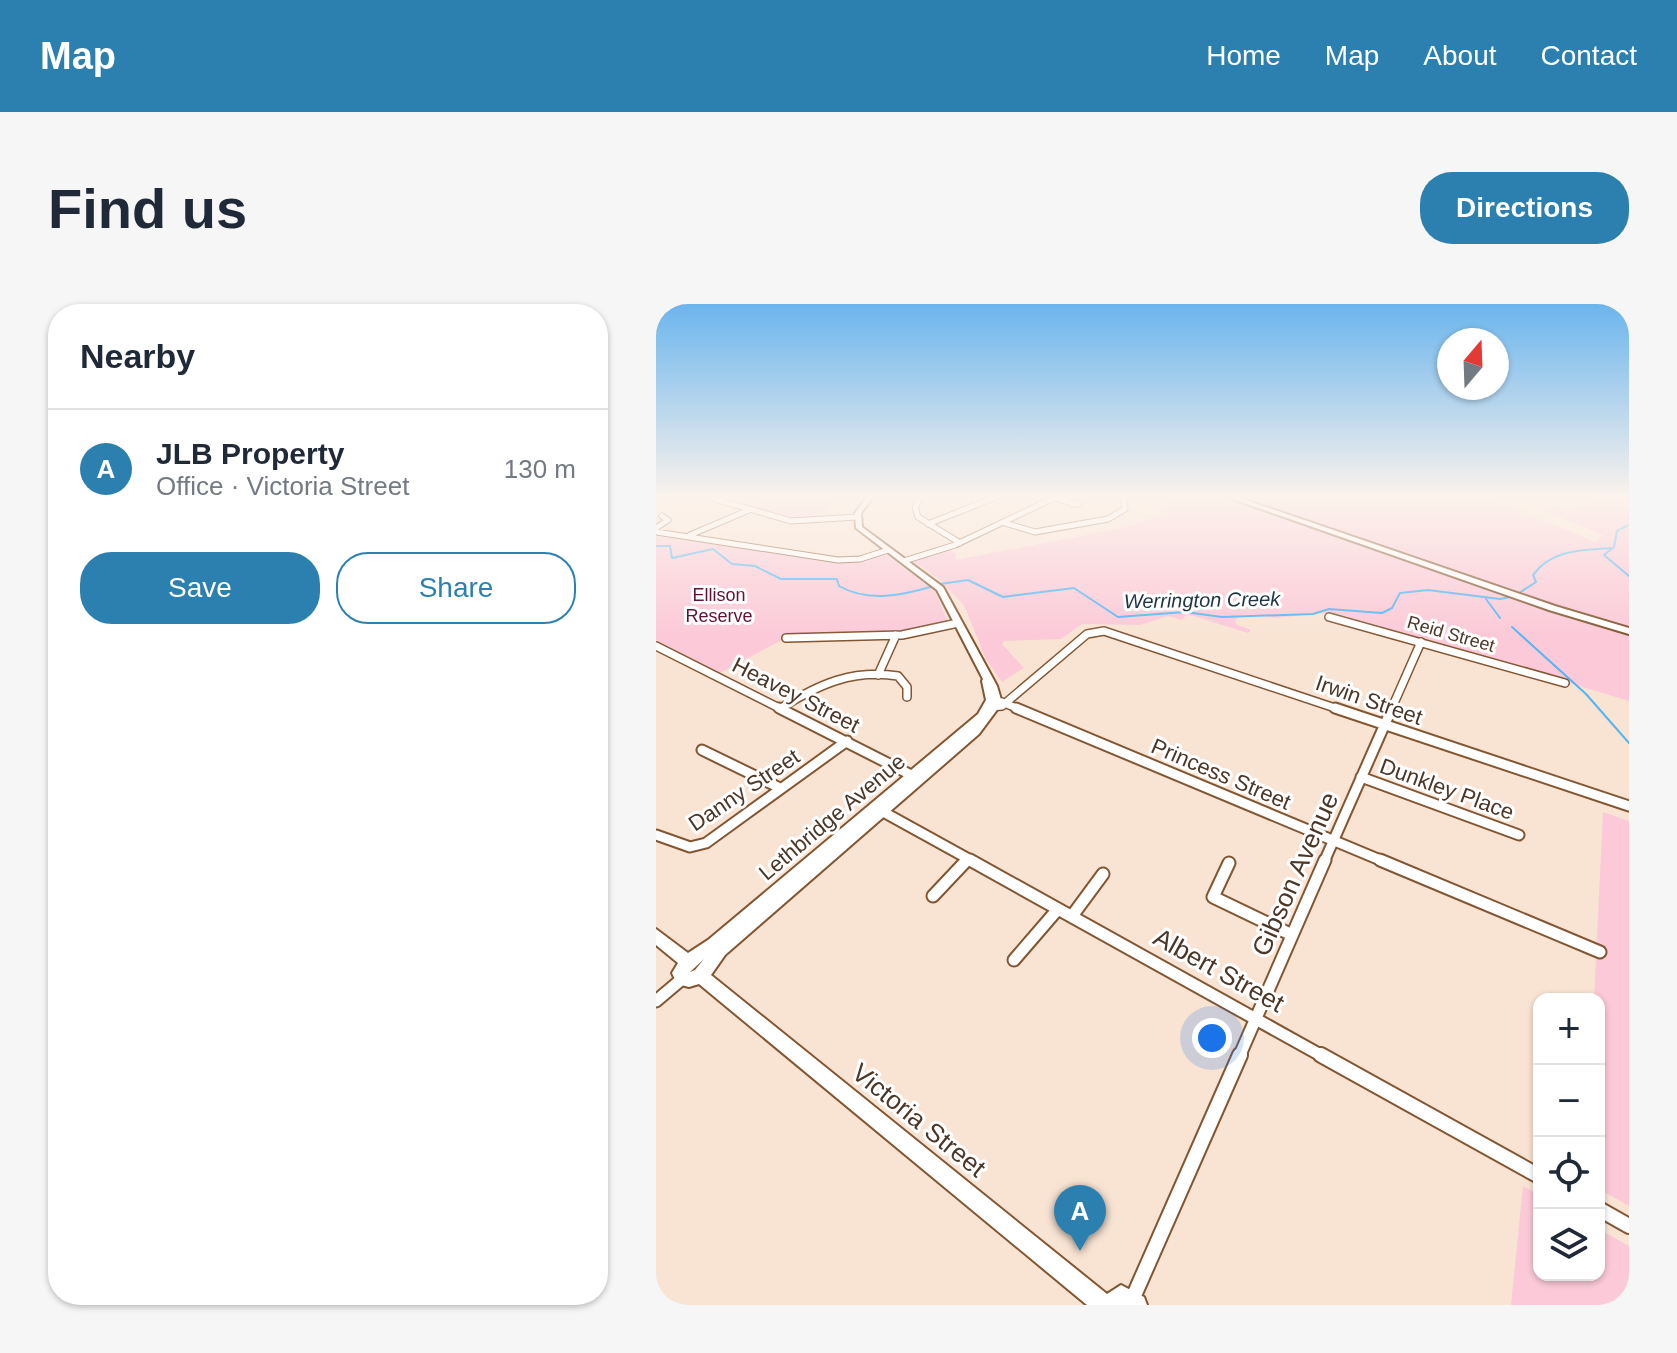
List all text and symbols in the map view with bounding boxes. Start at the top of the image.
text: Map [40,35,116,77]
text: Home [1206,40,1281,71]
text: Map [1325,40,1379,71]
text: About [1423,40,1497,71]
text: Contact [1541,40,1637,71]
button: Directions [1420,172,1629,244]
text: Find us [48,177,247,240]
north arrow [1437,328,1509,400]
text: Nearby [80,337,195,375]
text: JLB Property [156,437,344,470]
text: A [97,454,115,484]
text: 130 m [504,454,576,484]
text: Office · Victoria Street [156,471,409,501]
button: Save [80,552,320,624]
button: Share [336,552,576,624]
park label: Ellison Reserve [685,585,753,626]
water label: Werrington Creek [1124,588,1281,612]
street label: Reid Street [1405,612,1497,656]
street label: Heavey Street [728,652,864,738]
street label: Irwin Street [1312,670,1426,730]
street label: Princess Street [1147,733,1295,815]
street label: Danny Street [684,744,804,836]
street label: Lethbridge Avenue [754,749,910,885]
street label: Dunkley Place [1377,753,1517,825]
street label: Gibson Avenue [1246,788,1344,960]
street label: Albert Street [1149,922,1290,1019]
map controls [1533,993,1605,1281]
button: + [1533,993,1605,1065]
your location [1192,1018,1232,1058]
street label: Victoria Street [846,1057,992,1183]
button: − [1533,1065,1605,1137]
button: locate [1533,1137,1605,1209]
pin: A [1054,1185,1106,1251]
button: layers [1533,1209,1605,1281]

